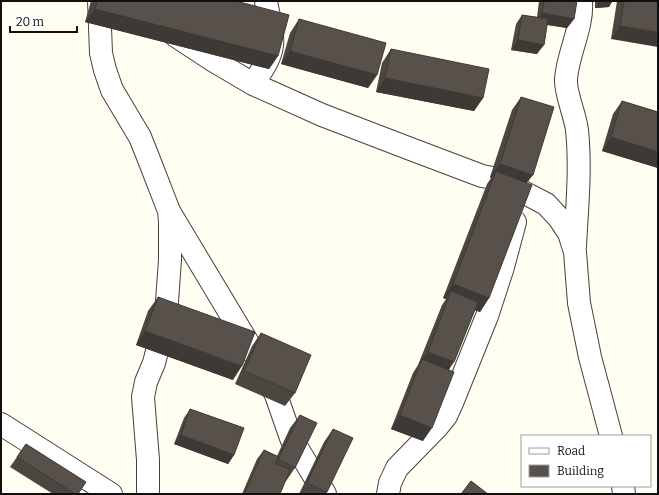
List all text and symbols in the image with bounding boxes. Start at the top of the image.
scale bar [10,8,77,34]
text: 20 m [16,15,45,29]
legend [521,435,651,487]
text: Road [557,444,585,458]
text: Building [557,464,604,478]

